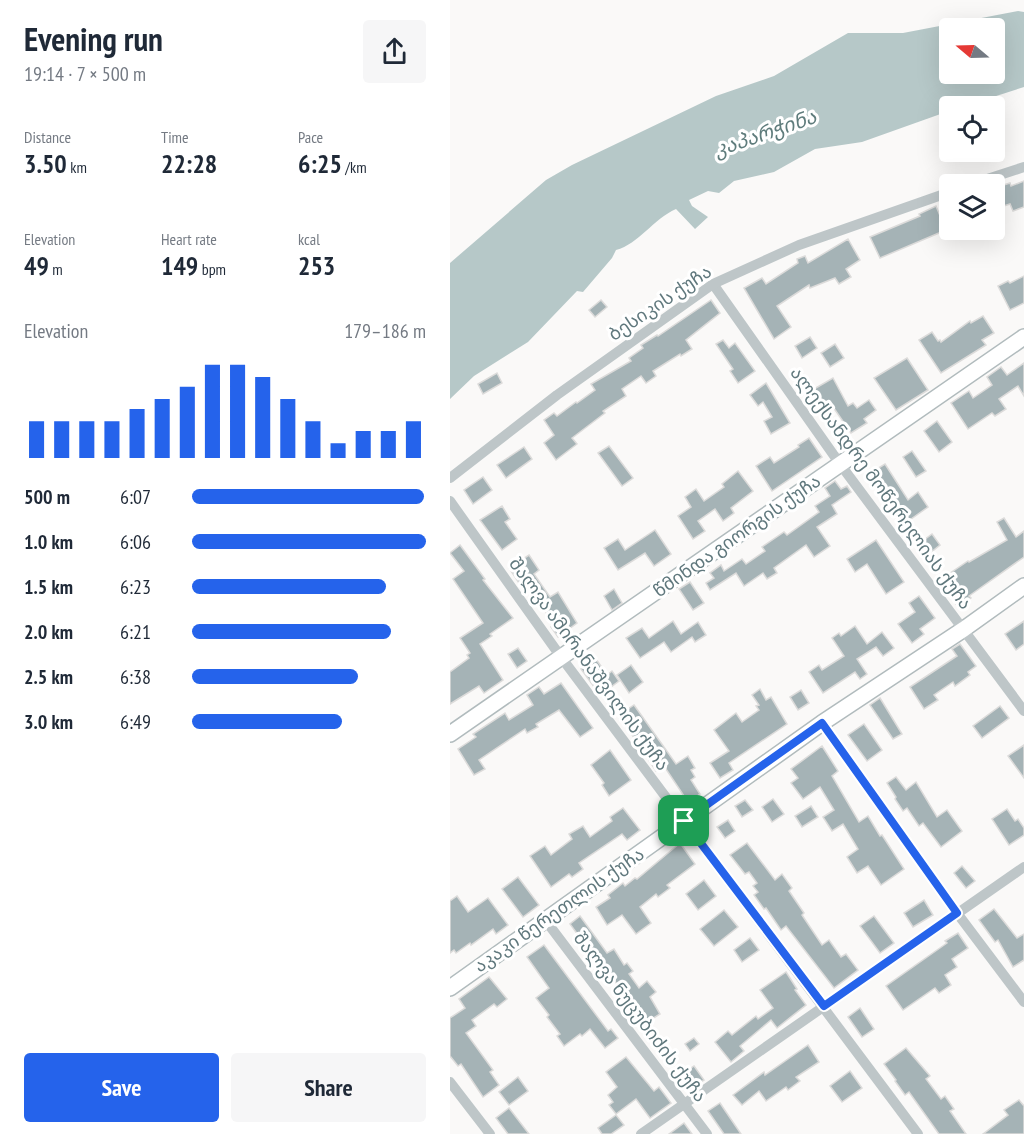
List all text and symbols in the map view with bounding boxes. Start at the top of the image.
text: Evening run [24,17,163,60]
north arrow [939,18,1005,84]
map controls [939,18,1005,240]
button: share [363,20,426,83]
text: 19:14 · 7 × 500 m [24,61,146,87]
button: locate [939,96,1005,162]
water label: კაპარჭინა [710,103,821,163]
text: Distance [24,127,71,147]
text: Time [161,127,189,147]
text: Pace [298,127,323,147]
text: 3.50 [24,147,67,180]
text: 22:28 [161,147,217,180]
text: 6:25 [298,147,342,180]
text: km [67,157,87,177]
text: /km [342,157,367,177]
button: layers [939,174,1005,240]
text: Elevation [24,229,75,249]
text: Heart rate [161,229,217,249]
text: kcal [298,229,320,249]
text: 49 [24,249,49,282]
text: 149 [161,249,198,282]
text: 253 [298,249,335,282]
text: m [49,259,63,279]
text: bpm [198,259,226,279]
street label: ბესიკის ქუჩა [604,260,716,346]
text: Elevation [24,318,88,344]
text: 179–186 m [344,318,426,344]
street label: ალექსანდრე მოწერელიას ქუჩა [786,362,977,614]
street label: წმინდა გიორგის ქუჩა [648,469,825,602]
text: 500 m [24,484,70,510]
text: 6:07 [120,484,151,510]
text: 1.0 km [24,529,73,555]
text: 6:06 [120,529,151,555]
street label: შალვა ამირანაშვილის ქუჩა [504,553,675,775]
text: 1.5 km [24,574,73,600]
text: 6:23 [120,574,151,600]
text: 2.0 km [24,619,73,645]
text: 6:21 [120,619,151,645]
text: 2.5 km [24,664,73,690]
text: 6:38 [120,664,151,690]
text: 3.0 km [24,709,73,735]
text: 6:49 [120,709,151,735]
pin [658,795,709,846]
icon: arrive [667,804,700,837]
street label: აკაკი წერეთლის ქუჩა [469,842,648,977]
street label: შალვა ნუცუბიძის ქუჩა [569,927,712,1107]
button: Save [24,1053,219,1122]
button: Share [231,1053,426,1122]

